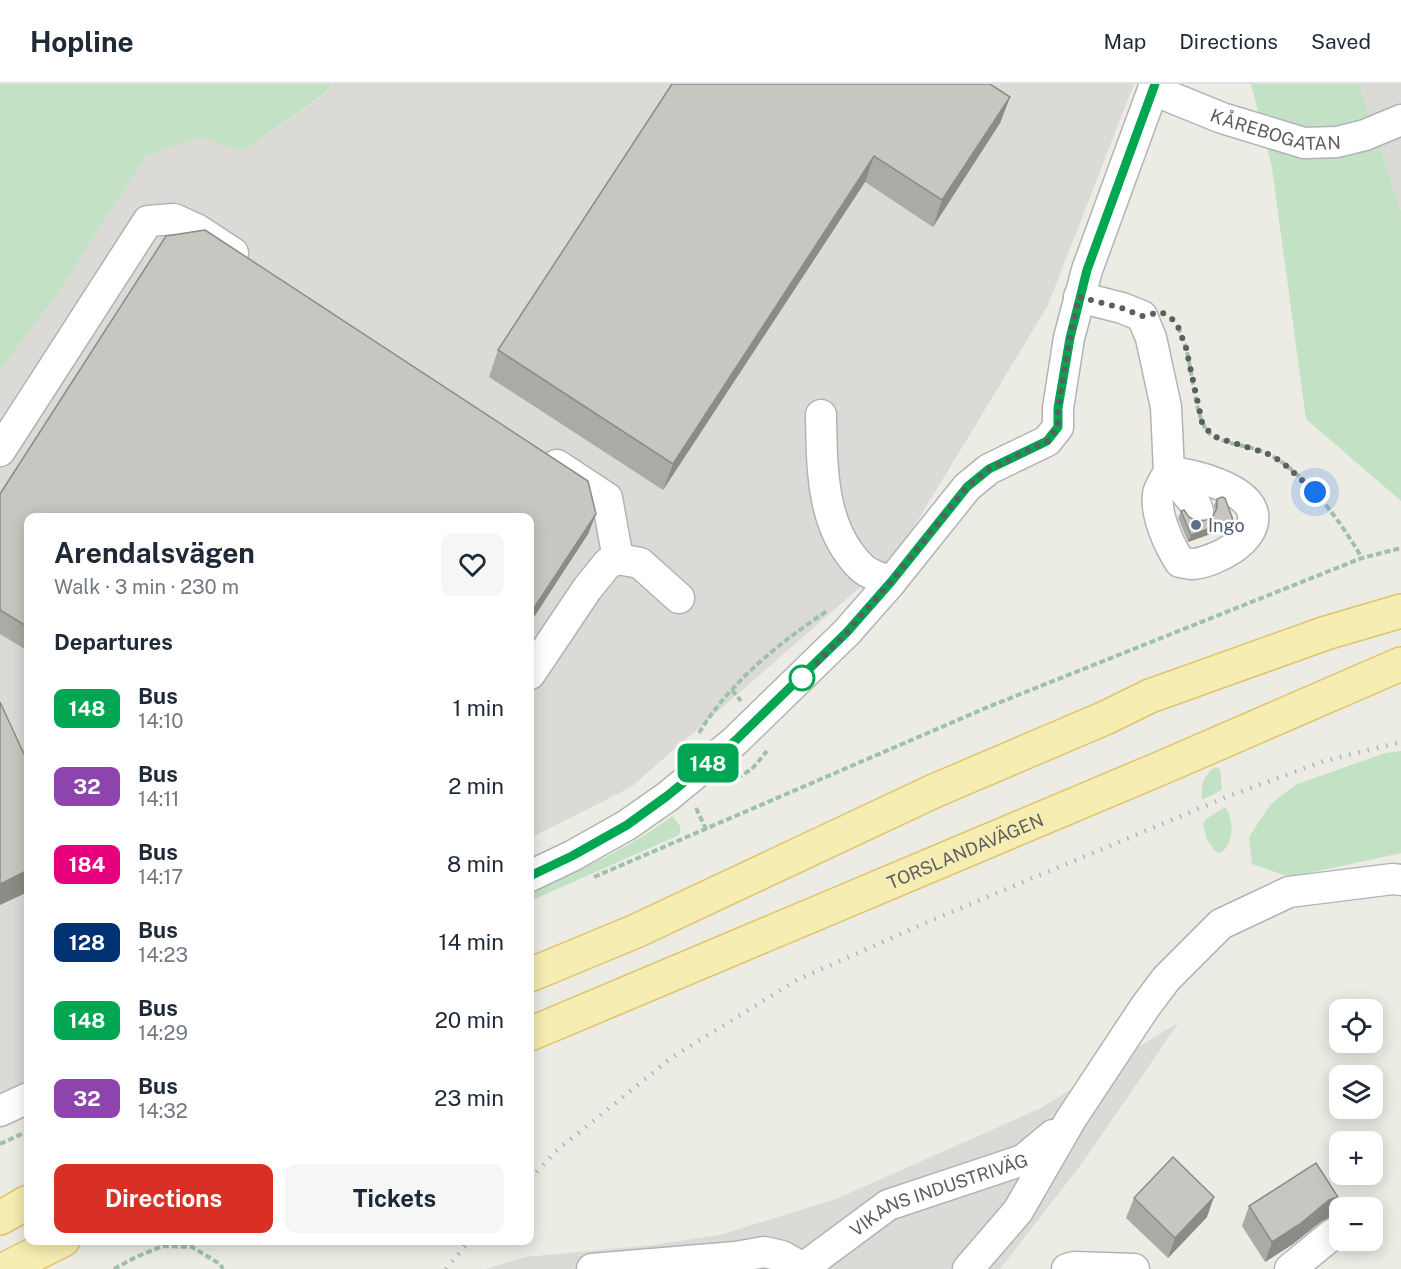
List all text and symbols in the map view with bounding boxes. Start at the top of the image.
text: Hopline [30,25,134,58]
text: Map [1104,29,1146,54]
text: Directions [1179,29,1278,54]
text: Saved [1311,29,1371,54]
street label: KÅREBOGATAN [1207,104,1341,154]
your location [1300,477,1330,507]
place label: Ingo [1208,515,1245,536]
marker: Ingo [1189,518,1203,532]
button: heart [441,533,504,596]
text: Arendalsvägen [54,536,255,569]
text: Walk · 3 min · 230 m [54,575,239,599]
text: Departures [54,629,173,655]
unlabelled marker [789,665,815,691]
text: Bus [138,683,178,709]
text: 1 min [452,695,504,721]
text: 148 [69,696,105,721]
text: 14:10 [138,709,184,733]
line badge: 148 [674,744,742,782]
text: 148 [690,751,726,776]
text: Bus [138,761,178,787]
text: 2 min [448,773,504,799]
text: 32 [73,774,101,799]
text: 14:11 [138,787,180,811]
street label: TORSLANDAVÄGEN [884,808,1046,893]
text: Bus [138,839,178,865]
text: 8 min [447,851,504,877]
text: 184 [69,852,105,877]
text: 14:17 [138,865,183,889]
text: Bus [138,917,178,943]
text: 14 min [439,929,504,955]
text: 128 [69,930,105,955]
text: 14:23 [138,943,188,967]
text: Bus [138,995,178,1021]
map controls [1329,999,1383,1251]
button: locate [1329,999,1383,1053]
text: 20 min [435,1007,504,1033]
text: 148 [69,1008,105,1033]
text: 14:29 [138,1021,188,1045]
button: layers [1329,1065,1383,1119]
text: Bus [138,1073,178,1099]
text: 23 min [434,1085,504,1111]
text: 32 [73,1086,101,1111]
text: 14:32 [138,1099,188,1123]
button: + [1329,1131,1383,1185]
street label: VIKANS INDUSTRIVÄG [846,1149,1030,1240]
button: Directions [54,1164,273,1233]
button: Tickets [285,1164,504,1233]
button: − [1329,1197,1383,1251]

